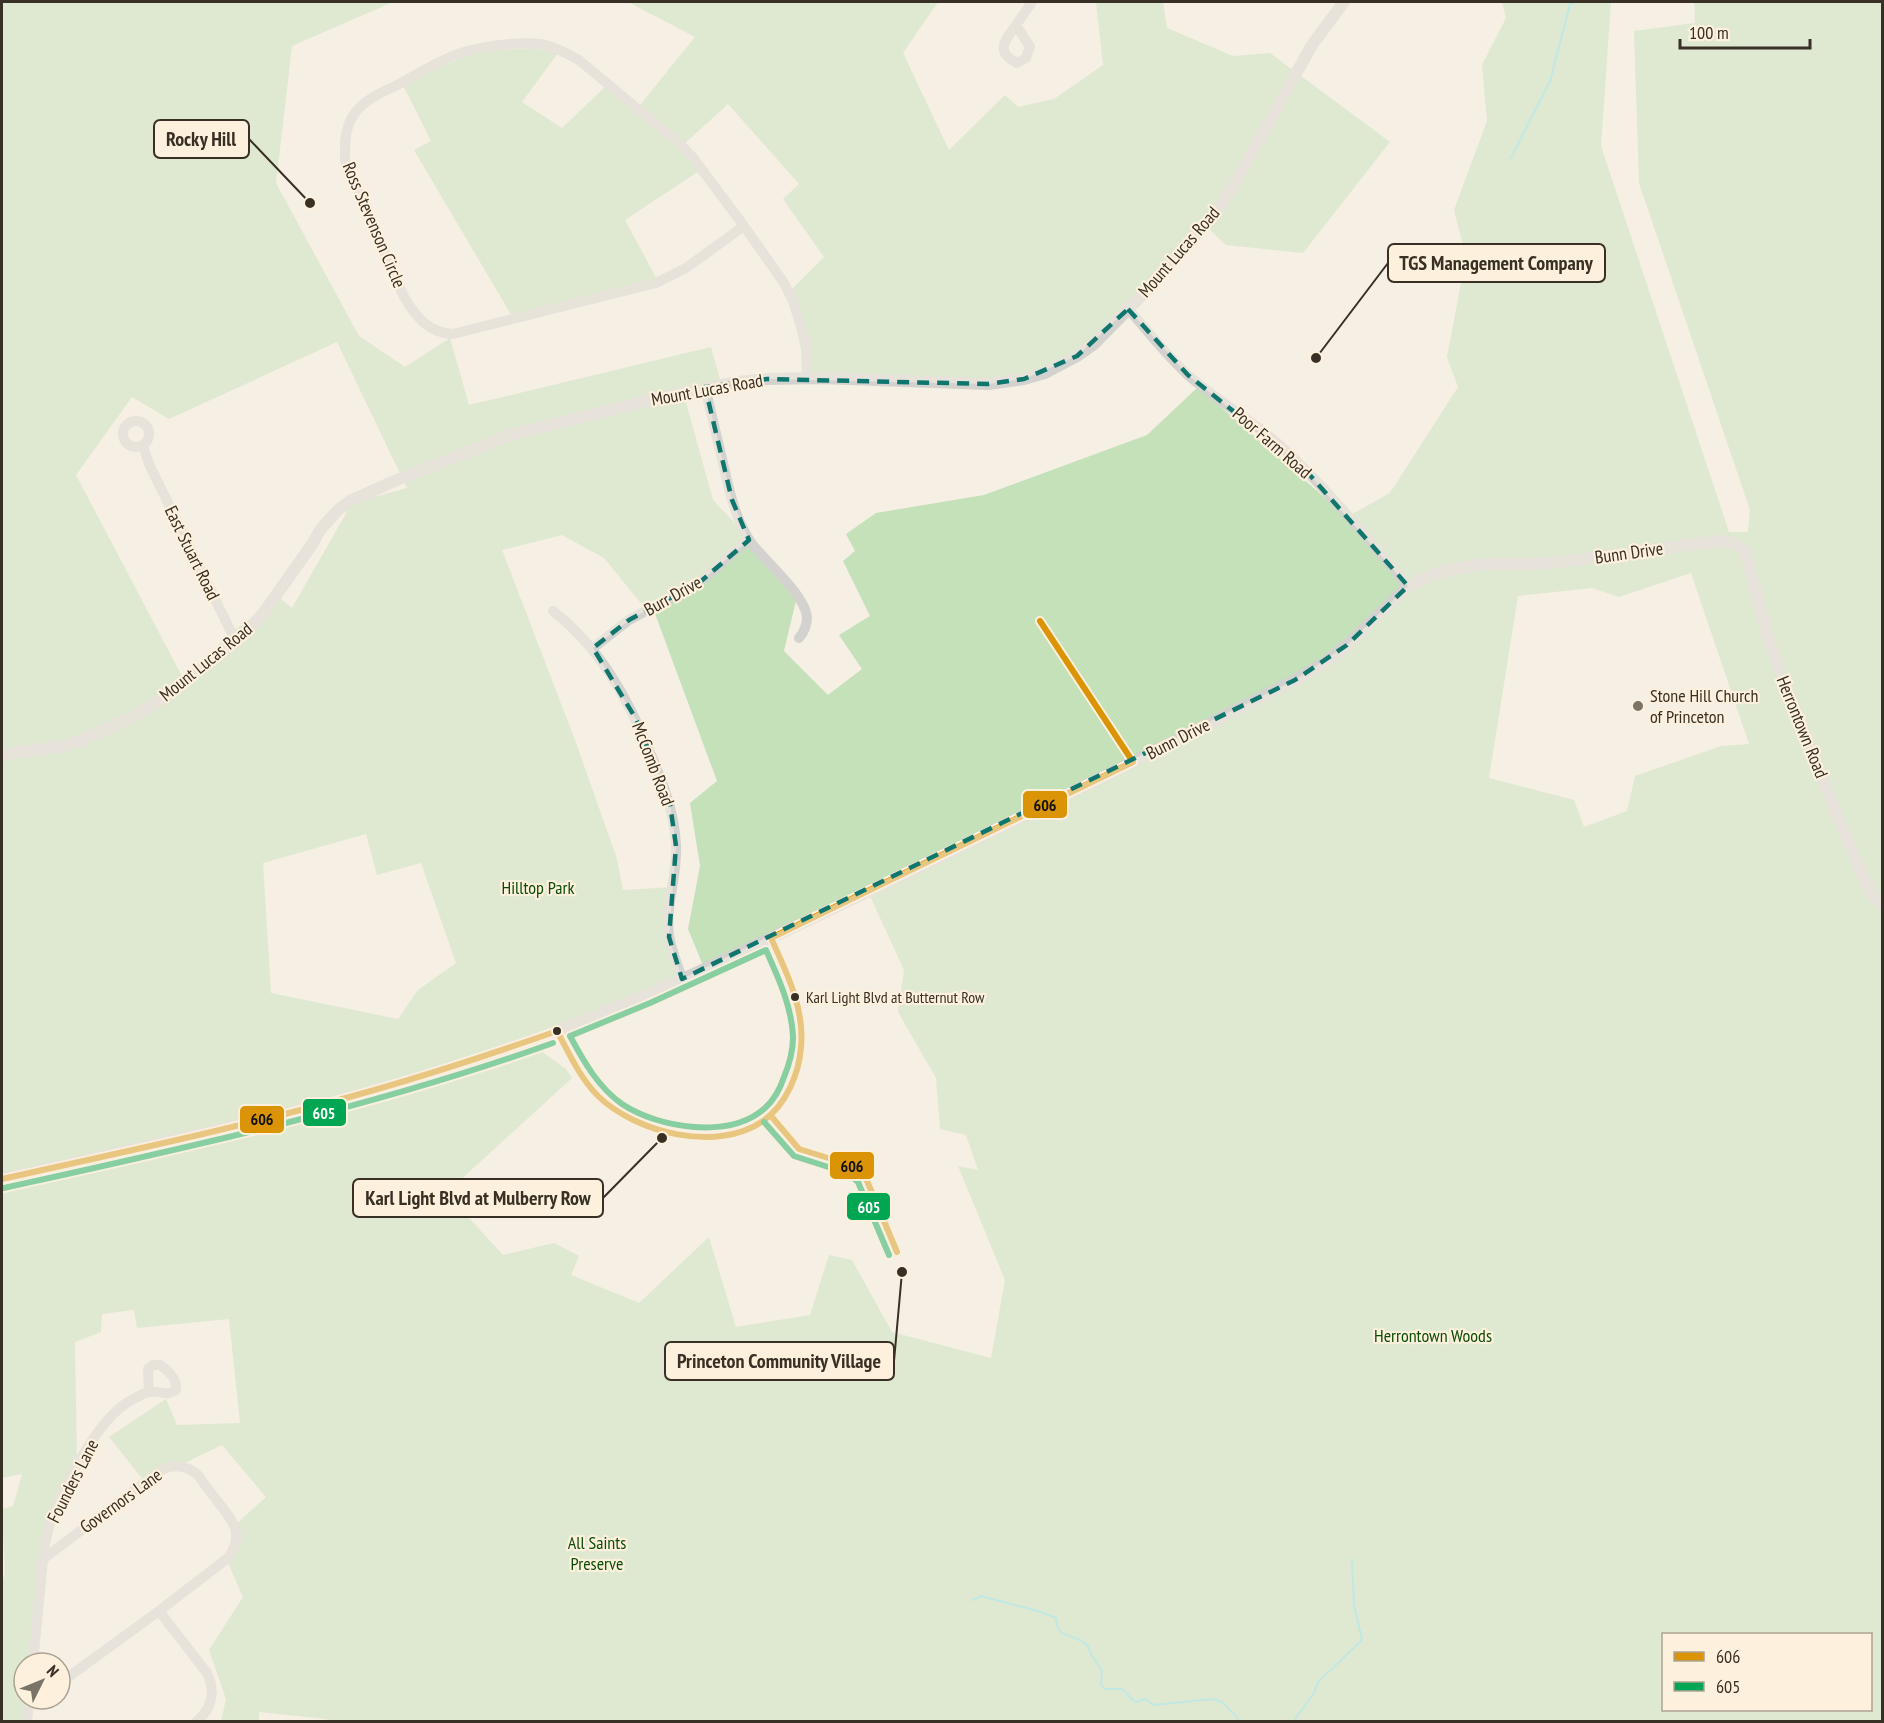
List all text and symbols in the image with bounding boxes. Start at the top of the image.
scale bar [1680,12,1810,50]
text: 100 m [1689,21,1729,44]
callout: Rocky Hill [154,120,249,158]
text: Rocky Hill [166,126,236,152]
street label: Ross Stevenson Circle [338,158,411,291]
street label: Mount Lucas Road [1133,201,1224,302]
callout: TGS Management Company [1388,244,1605,282]
text: TGS Management Company [1399,250,1594,276]
street label: Mount Lucas Road [649,368,765,411]
street label: Poor Farm Road [1228,402,1317,483]
street label: East Stuart Road [160,502,225,604]
street label: Bunn Drive [1593,536,1665,569]
street label: Burr Drive [640,570,706,621]
street label: Mount Lucas Road [155,617,257,706]
street label: Herrontown Road [1772,672,1833,781]
place label: Stone Hill Church of Princeton [1650,684,1758,728]
marker: Stone Hill Church of Princeton [1631,699,1645,713]
street label: Bunn Drive [1142,713,1214,764]
street label: McComb Road [627,719,680,809]
line badge: 606 [1022,790,1068,819]
text: 606 [1034,795,1057,815]
park label: Hilltop Park [502,876,574,899]
place label: Karl Light Blvd at Butternut Row [806,987,985,1007]
marker: Karl Light Blvd at Butternut Row [789,991,801,1003]
unlabelled marker [551,1025,563,1037]
line badge: 605 [302,1098,347,1127]
text: 605 [313,1103,335,1123]
line badge: 606 [239,1105,285,1134]
text: 606 [251,1109,274,1129]
line badge: 606 [829,1151,875,1180]
text: 606 [841,1156,864,1176]
callout: Karl Light Blvd at Mulberry Row [353,1179,603,1217]
text: Karl Light Blvd at Mulberry Row [365,1185,592,1211]
line badge: 605 [846,1192,891,1221]
text: 605 [858,1197,880,1217]
park label: Herrontown Woods [1374,1324,1492,1347]
callout: Princeton Community Village [665,1342,894,1380]
text: Princeton Community Village [677,1348,881,1374]
street label: Founders Lane [42,1435,103,1526]
street label: Governors Lane [75,1463,166,1538]
park label: All Saints Preserve [568,1531,626,1575]
legend [1662,1633,1872,1711]
text: 606 [1716,1645,1740,1668]
north arrow [12,1651,72,1711]
text: N [43,1661,63,1681]
text: 605 [1716,1675,1740,1698]

